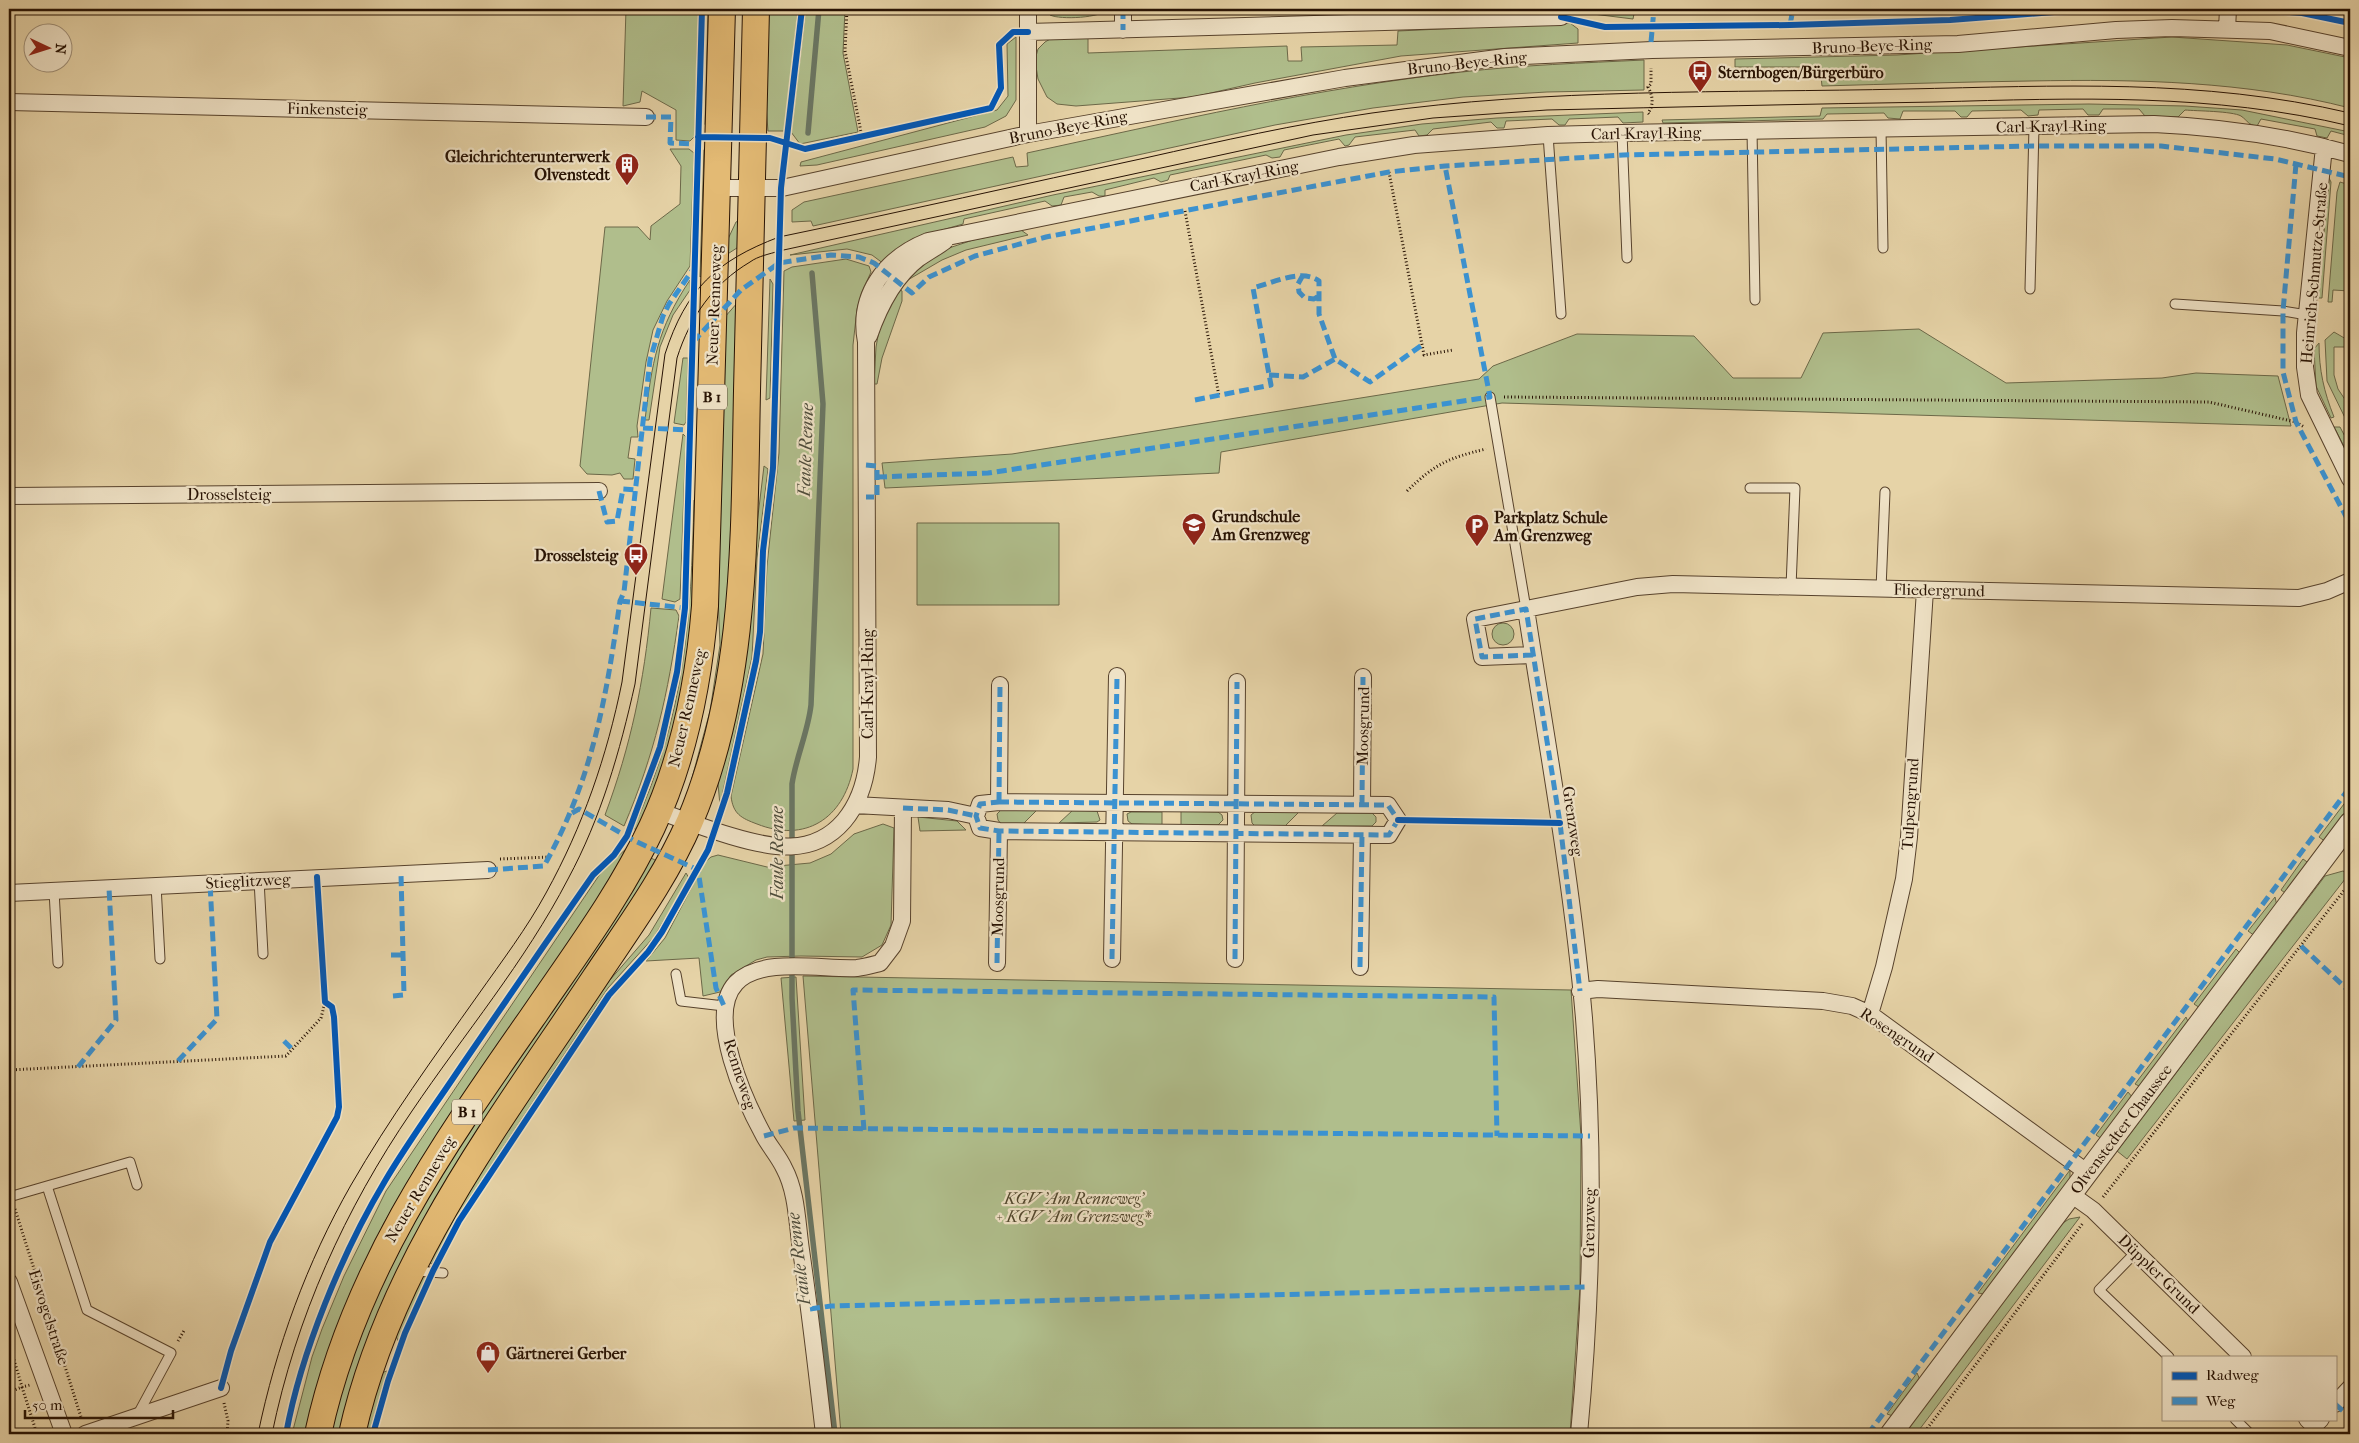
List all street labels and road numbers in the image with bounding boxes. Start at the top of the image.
street label: Bruno-Beye-Ring [1812,34,1933,58]
street label: Bruno-Beye-Ring [1406,47,1528,79]
street label: Finkensteig [287,99,368,119]
street label: Bruno-Beye-Ring [1007,106,1129,148]
street label: Carl-Krayl-Ring [1996,116,2107,136]
street label: Carl-Krayl-Ring [1591,123,1702,143]
street label: Carl-Krayl-Ring [1188,156,1300,196]
street label: Heinrich-Schmutze-Straße [2297,181,2331,365]
street label: Neuer Renneweg [702,244,726,366]
road number: B 1 [697,384,727,410]
street label: Drosselsteig [187,485,271,504]
street label: Fliedergrund [1893,580,1985,600]
street label: Carl-Krayl-Ring [858,628,877,739]
street label: Neuer Renneweg [664,647,710,769]
street label: Moosgrund [1353,686,1373,766]
street label: Tulpengrund [1897,757,1923,851]
street label: Grenzweg [1559,785,1587,858]
street label: Moosgrund [988,857,1008,937]
street label: Stieglitzweg [205,869,291,893]
street label: Rosengrund [1856,1003,1938,1067]
street label: Renneweg [720,1036,761,1112]
street label: Olvenstedter Chaussee [2066,1060,2176,1198]
road number: B 1 [452,1100,482,1124]
street label: Neuer Renneweg [381,1132,459,1246]
street label: Grenzweg [1579,1187,1599,1258]
street label: Düppler Grund [2114,1230,2204,1318]
street label: Eisvogelstraße [25,1267,73,1367]

